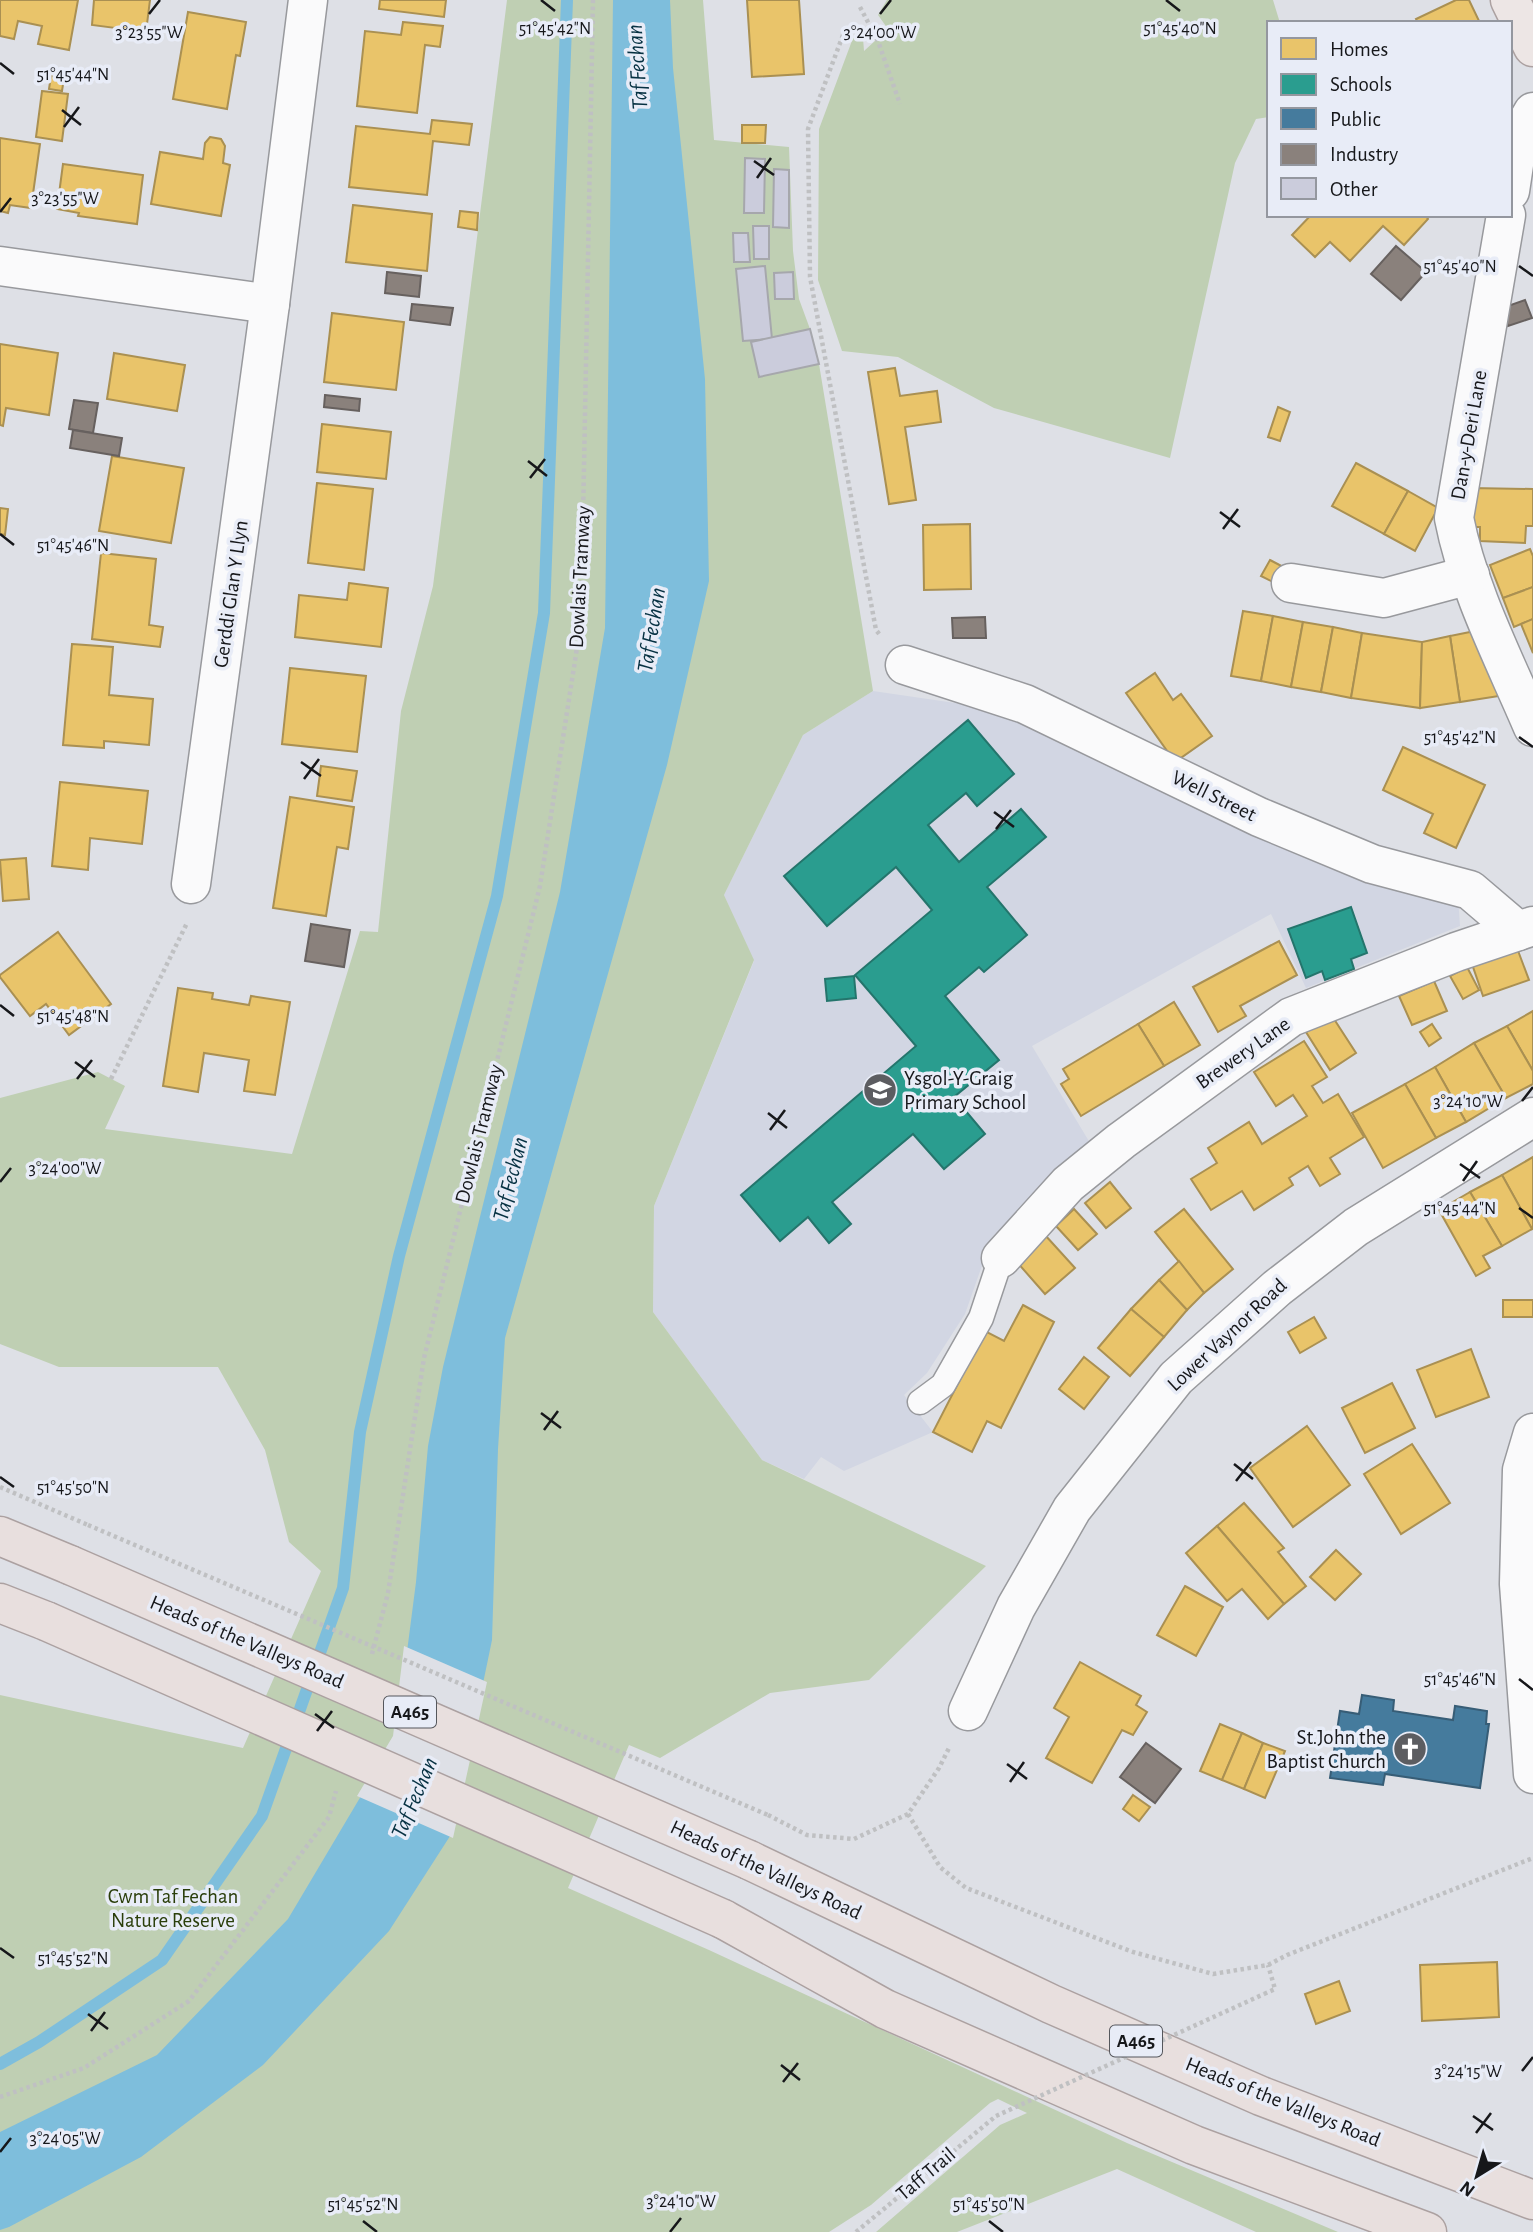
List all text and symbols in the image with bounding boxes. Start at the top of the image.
text: 51°45'42"N [519,20,591,38]
text: 51°45'40"N [1143,20,1217,38]
legend [1267,21,1512,217]
water label: Taf Fechan [624,23,652,111]
text: 3°23'55"W [115,24,183,42]
text: 3°24'00"W [844,24,916,42]
text: Homes [1330,39,1388,60]
text: 51°45'44"N [37,66,109,84]
text: Schools [1330,74,1392,95]
text: Public [1330,109,1380,130]
text: Industry [1330,144,1398,165]
text: Other [1330,179,1378,200]
text: 3°23'55"W [31,190,99,208]
text: 51°45'40"N [1423,258,1497,276]
street label: Dan-y-Deri Lane [1447,369,1491,501]
street label: Dowlais Tramway [566,505,594,649]
street label: Gerddi Glan Y Llyn [210,519,252,669]
text: 51°45'46"N [37,537,109,555]
water label: Taf Fechan [634,586,670,674]
text: 51°45'42"N [1424,729,1496,747]
street label: Well Street [1169,767,1260,825]
text: 51°45'48"N [37,1008,109,1026]
street label: Brewery Lane [1192,1013,1294,1093]
street label: Dowlais Tramway [452,1062,506,1206]
place label: Ysgol-Y-Graig Primary School [904,1068,1027,1113]
school or university icon: Ysgol-Y-Graig Primary School [861,1071,899,1109]
text: 3°24'10"W [1433,1093,1503,1111]
water label: Taf Fechan [489,1135,533,1223]
text: 3°24'00"W [29,1160,101,1178]
text: 51°45'44"N [1424,1200,1496,1218]
street label: Lower Vaynor Road [1163,1275,1291,1395]
text: 51°45'50"N [37,1479,109,1497]
street label: Heads of the Valleys Road [147,1592,347,1692]
text: 51°45'46"N [1424,1671,1496,1689]
road number: A465 [384,1696,436,1728]
place label: St.John the Baptist Church [1267,1727,1386,1772]
church icon: St.John the Baptist Church [1391,1730,1429,1768]
water label: Taf Fechan [388,1754,442,1842]
street label: Heads of the Valleys Road [667,1816,865,1924]
park label: Cwm Taf Fechan Nature Reserve [108,1886,238,1931]
text: 51°45'52"N [37,1950,109,1968]
road number: A465 [1110,2025,1162,2056]
street label: Heads of the Valleys Road [1182,2053,1384,2151]
text: 3°24'15"W [1434,2063,1502,2081]
text: 3°24'05"W [30,2130,100,2148]
north arrow [1442,2141,1512,2211]
street label: Taff Trail [892,2143,960,2205]
text: N [1457,2177,1479,2200]
text: 3°24'10"W [646,2193,716,2211]
text: 51°45'52"N [327,2196,399,2214]
text: 51°45'50"N [953,2196,1025,2214]

